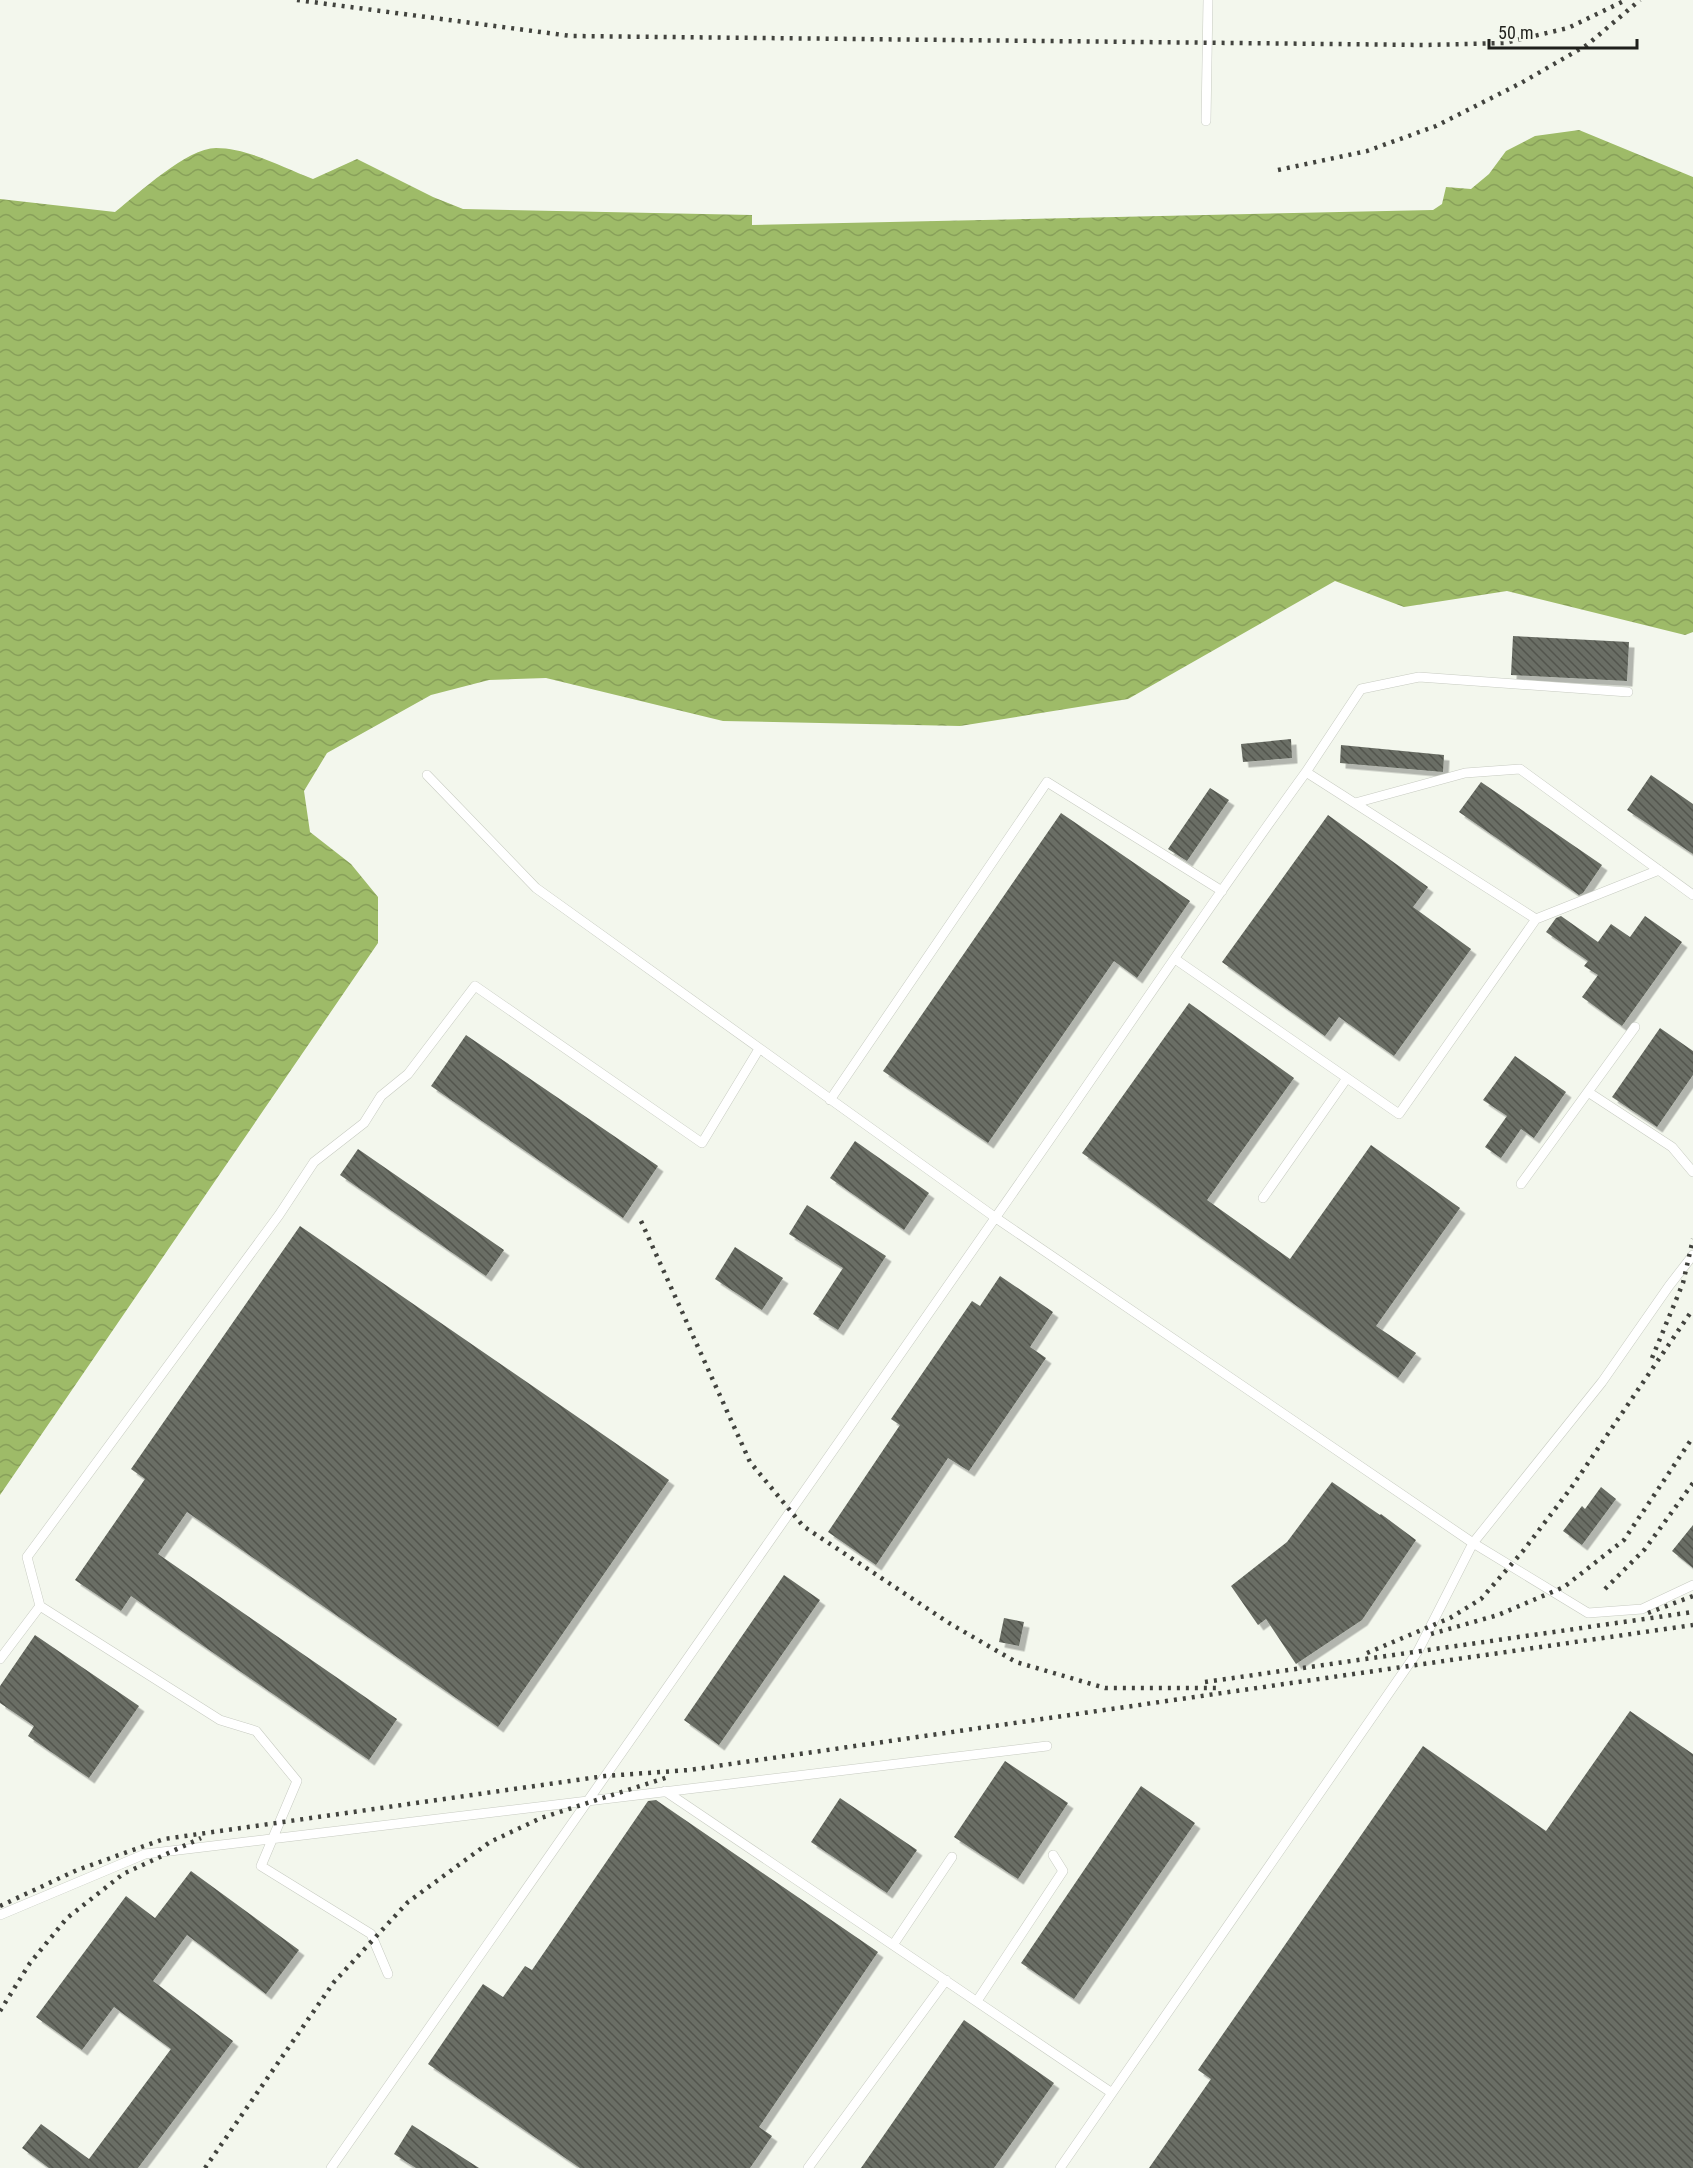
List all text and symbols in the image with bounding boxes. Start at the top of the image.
scale bar [1489,12,1638,50]
text: 50 m [1498,22,1533,43]

